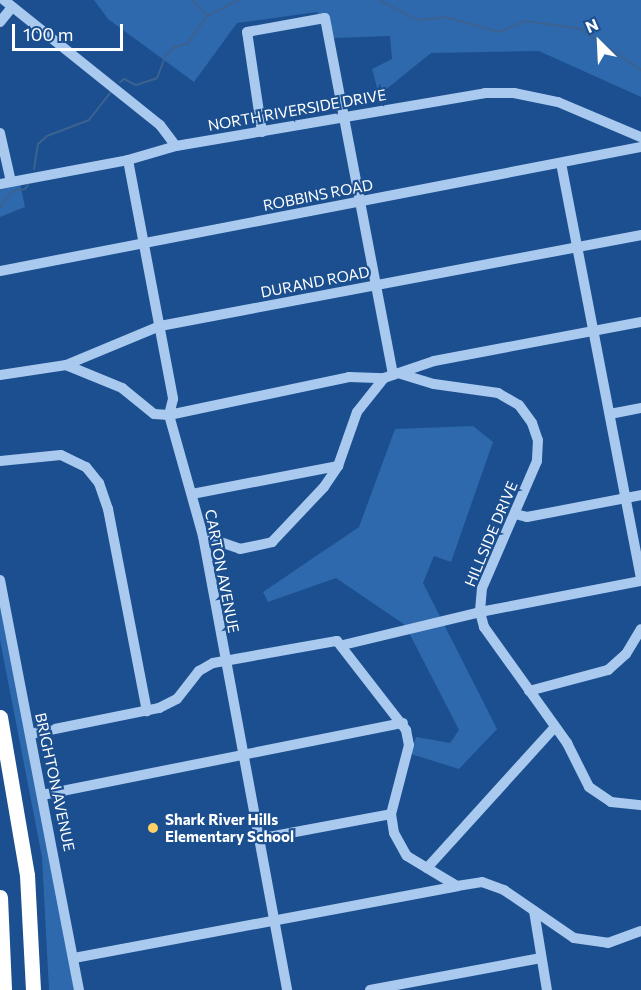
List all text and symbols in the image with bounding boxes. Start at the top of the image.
scale bar [15,12,126,50]
north arrow [569,12,629,72]
text: N [582,14,601,36]
text: 100 m [23,23,73,45]
street label: NORTH RIVERSIDE DRIVE [206,85,388,135]
street label: ROBBINS ROAD [261,176,375,214]
street label: DURAND ROAD [259,263,371,301]
street label: HILLSIDE DRIVE [461,479,521,589]
street label: CARTON AVENUE [201,508,243,634]
street label: BRIGHTON AVENUE [32,711,78,853]
place label: Shark River Hills Elementary School [165,810,294,845]
marker: Shark River Hills Elementary School [146,821,160,835]

